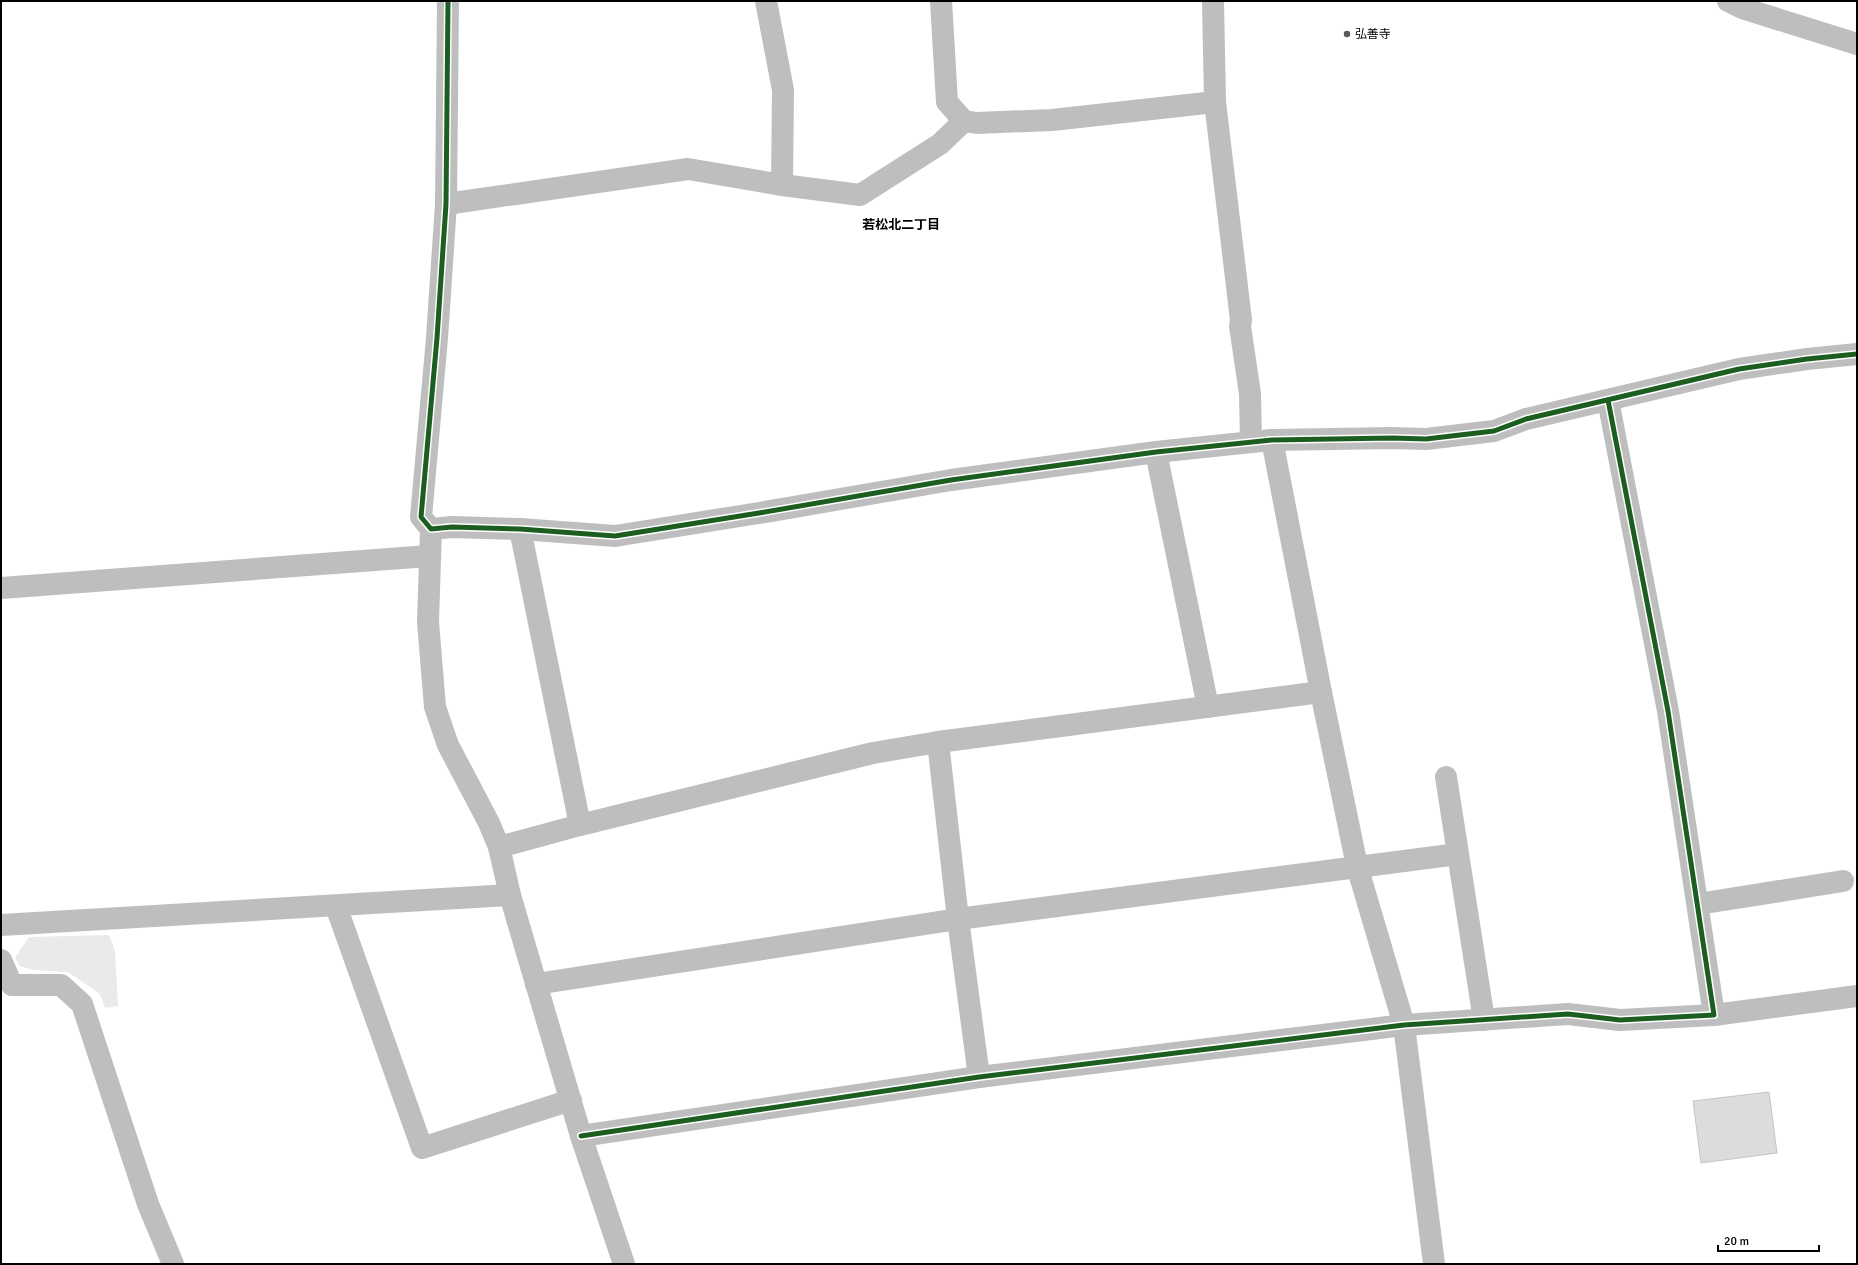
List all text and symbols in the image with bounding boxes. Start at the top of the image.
place label: 弘善寺 [1355,27,1391,42]
marker: 弘善寺 [1342,29,1352,39]
district label: 若松北二丁目 [862,217,940,233]
scale bar [1718,1227,1819,1253]
text: 20 m [1724,1234,1749,1249]

